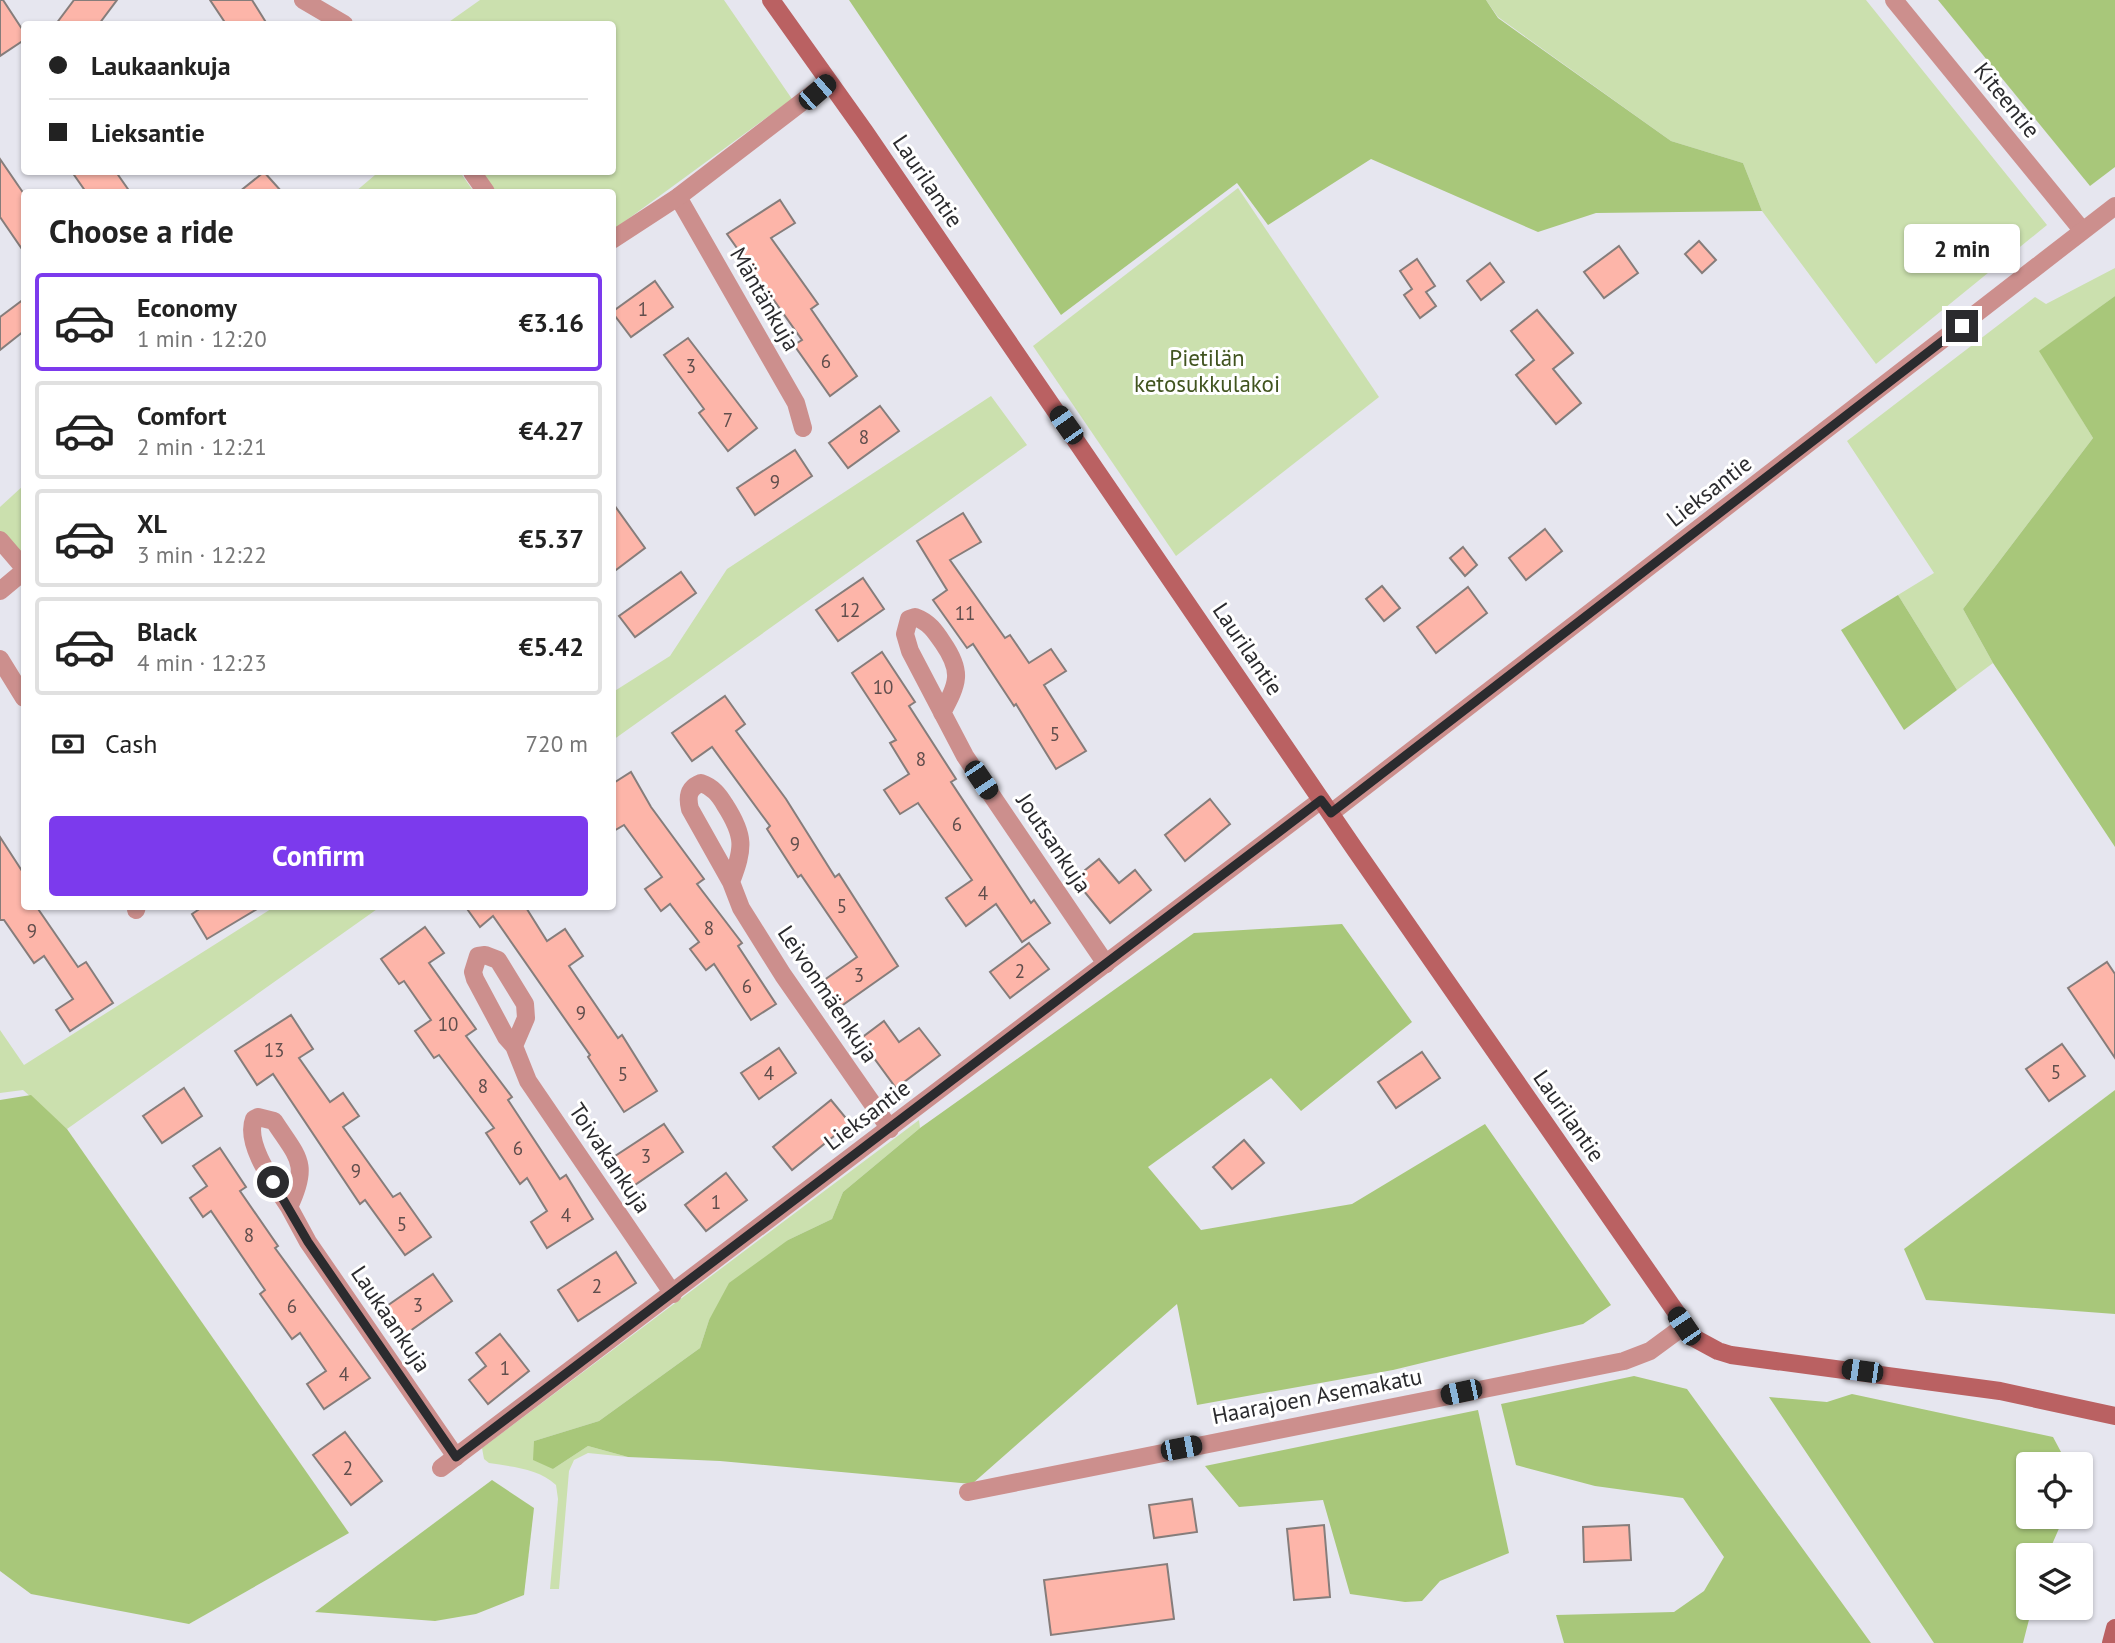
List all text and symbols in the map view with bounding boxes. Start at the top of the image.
text: Laukaankuja [91,49,231,82]
street label: Kiteentie [1968,56,2047,143]
car [795,70,840,114]
text: Lieksantie [91,116,205,149]
street label: Laurilantie [887,129,970,233]
text: Choose a ride [49,210,234,252]
callout: 2 min [1904,224,2020,274]
text: 2 min [1934,234,1990,263]
street label: Mäntänkuja [724,242,807,356]
icon: car [53,291,116,354]
text: Economy [137,291,237,324]
house number: 1 [638,297,648,321]
text: €3.16 [519,306,584,339]
route end [1946,310,1978,342]
text: 1 min · 12:20 [137,324,267,353]
park label: Pietilän ketosukkulakoi [1134,343,1280,398]
house number: 6 [821,349,831,373]
house number: 3 [686,354,696,378]
icon: car [53,399,116,462]
text: Comfort [137,399,227,432]
car [1046,402,1087,448]
house number: 7 [723,408,733,432]
text: €4.27 [519,414,584,447]
house number: 8 [859,425,869,449]
text: 2 min · 12:21 [137,432,267,461]
street label: Lieksantie [1660,448,1757,533]
house number: 9 [770,470,780,494]
icon: car [53,507,116,570]
text: XL [137,507,167,540]
text: €5.37 [519,522,584,555]
text: 3 min · 12:22 [137,540,267,569]
street label: Laurilantie [1207,597,1290,701]
house number: 12 [840,598,860,622]
house number: 11 [955,601,975,625]
icon: car [53,615,116,678]
text: Black [137,615,197,648]
text: €5.42 [519,630,584,663]
text: 4 min · 12:23 [137,648,267,677]
house number: 10 [873,675,893,699]
house number: 5 [1050,722,1060,746]
icon: cash [49,725,87,763]
text: Cash [105,727,157,760]
text: 720 m [526,729,588,758]
house number: 8 [916,747,926,771]
car [961,757,1002,803]
street label: Joutsankuja [1010,787,1098,898]
house number: 6 [952,812,962,836]
button: Confirm [49,816,588,896]
house number: 9 [790,832,800,856]
house number: 4 [978,881,988,905]
house number: 5 [837,894,847,918]
house number: 8 [704,916,714,940]
house number: 9 [27,919,37,943]
street label: Leivonmäenkuja [772,920,885,1068]
house number: 2 [1015,959,1025,983]
house number: 3 [854,963,864,987]
house number: 6 [742,974,752,998]
house number: 9 [576,1001,586,1025]
house number: 10 [438,1012,458,1036]
house number: 13 [264,1038,284,1062]
house number: 5 [2051,1060,2061,1084]
house number: 4 [764,1061,774,1085]
house number: 5 [618,1062,628,1086]
street label: Laurilantie [1527,1064,1612,1167]
street label: Lieksantie [818,1073,915,1156]
house number: 8 [478,1074,488,1098]
street label: Toivakankuja [563,1097,658,1218]
house number: 6 [513,1136,523,1160]
house number: 3 [641,1144,651,1168]
house number: 9 [351,1159,361,1183]
route start [257,1166,289,1198]
house number: 1 [711,1190,721,1214]
house number: 4 [561,1203,571,1227]
house number: 5 [397,1212,407,1236]
house number: 8 [244,1223,254,1247]
street label: Laukaankuja [345,1260,438,1378]
house number: 2 [592,1274,602,1298]
house number: 3 [413,1293,423,1317]
house number: 6 [287,1294,297,1318]
car [1664,1303,1705,1349]
house number: 1 [500,1356,510,1380]
car [1840,1358,1885,1384]
street label: Haarajoen Asemakatu [1210,1361,1424,1430]
house number: 4 [339,1362,349,1386]
car [1439,1377,1484,1407]
car [1159,1434,1204,1462]
map controls [2016,1452,2093,1620]
button: locate [2016,1452,2093,1529]
house number: 2 [343,1456,353,1480]
button: layers [2016,1543,2093,1620]

